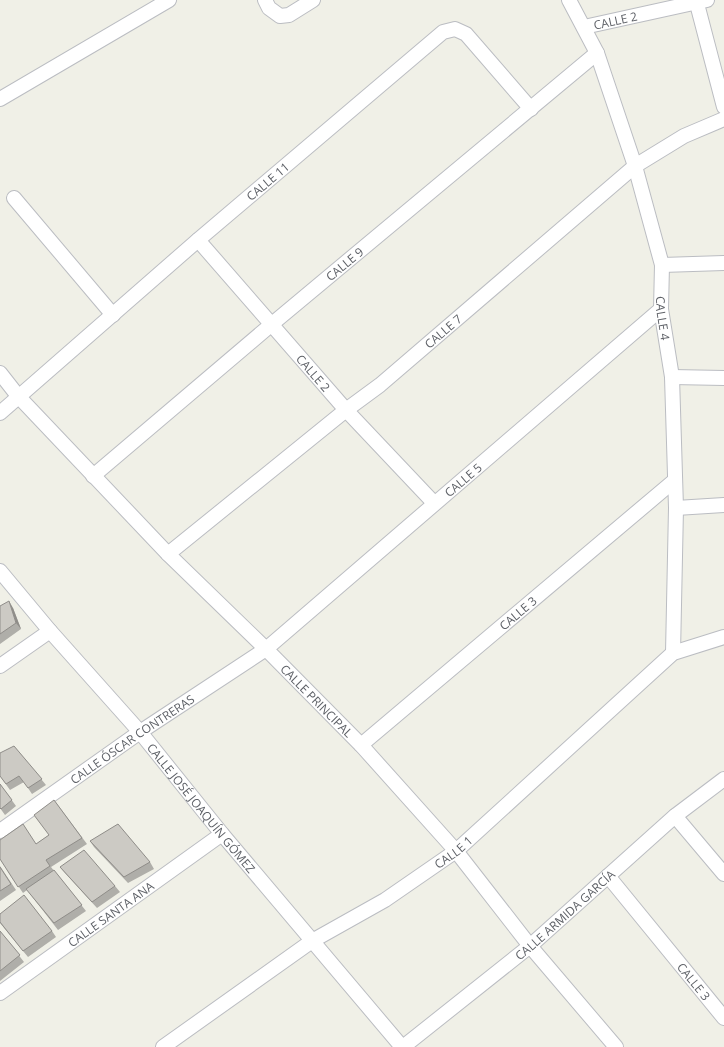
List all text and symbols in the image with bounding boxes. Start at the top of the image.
street label: CALLE 2 [592,7,639,33]
street label: CALLE 11 [242,158,292,204]
street label: CALLE 9 [322,243,367,284]
street label: CALLE 4 [652,296,674,341]
street label: CALLE 7 [420,310,465,352]
street label: CALLE 2 [293,350,335,395]
street label: CALLE 5 [440,459,485,501]
street label: CALLE 3 [495,592,540,634]
street label: CALLE PRINCIPAL [277,660,357,741]
street label: CALLE ÓSCAR CONTRERAS [66,690,197,788]
street label: CALLE JOSÉ JOAQUÍN GÓMEZ [144,739,260,876]
street label: CALLE 1 [431,832,476,872]
street label: CALLE ARMIDA GARCÍA [511,865,619,964]
street label: CALLE SANTA ANA [64,877,157,950]
street label: CALLE 3 [673,959,715,1004]

